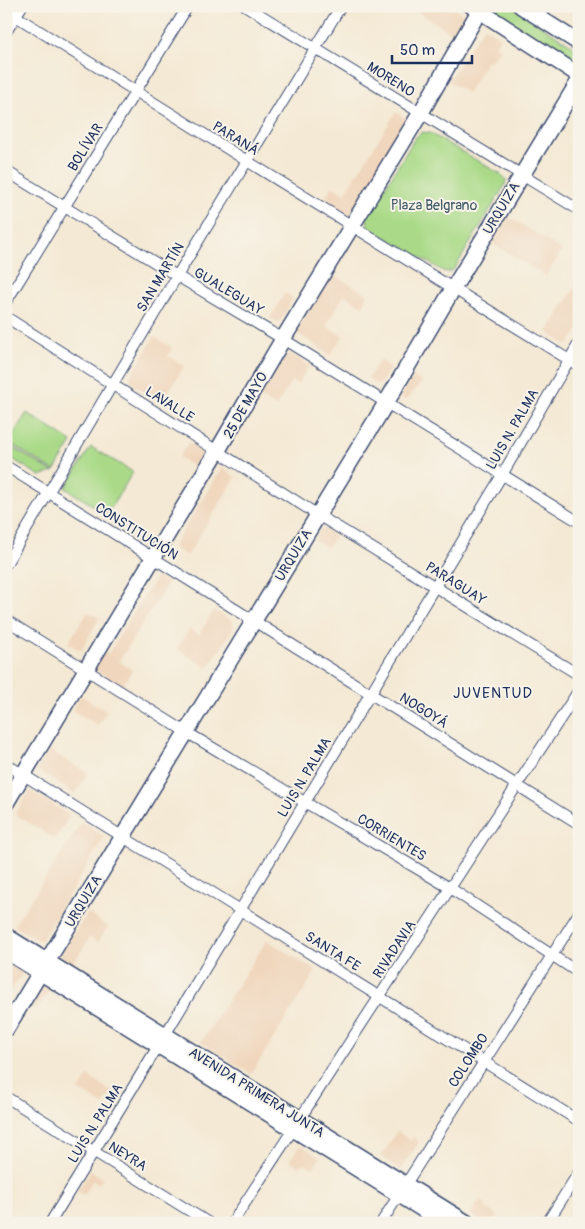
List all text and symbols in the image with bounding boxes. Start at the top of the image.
scale bar [392,32,472,64]
text: 50 m [400,41,435,60]
street label: MORENO [364,58,418,101]
street label: PARANÁ [209,117,263,159]
street label: BOLÍVAR [63,120,107,174]
street label: URQUIZA [479,179,524,237]
park label: Plaza Belgrano [391,197,478,214]
street label: SAN MARTÍN [132,239,188,315]
street label: GUALEGUAY [191,264,267,319]
street label: 25 DE MAYO [220,369,271,441]
street label: LAVALLE [142,383,197,426]
street label: LUIS N. PALMA [483,386,542,473]
street label: CONSTITUCIÓN [92,498,182,564]
street label: URQUIZA [271,526,316,584]
street label: PARAGUAY [422,558,489,609]
district label: JUVENTUD [453,684,533,703]
street label: NOGOYÁ [396,688,452,732]
street label: LUIS N. PALMA [274,734,335,820]
street label: CORRIENTES [354,810,429,865]
street label: URQUIZA [61,872,106,930]
street label: RIVADAVIA [369,917,419,982]
street label: SANTA FE [302,928,363,975]
street label: COLOMBO [445,1030,492,1090]
street label: AVENIDA PRIMERA JUNTA [186,1044,328,1141]
street label: LUIS N. PALMA [64,1081,127,1166]
street label: NEYRA [105,1138,150,1175]

